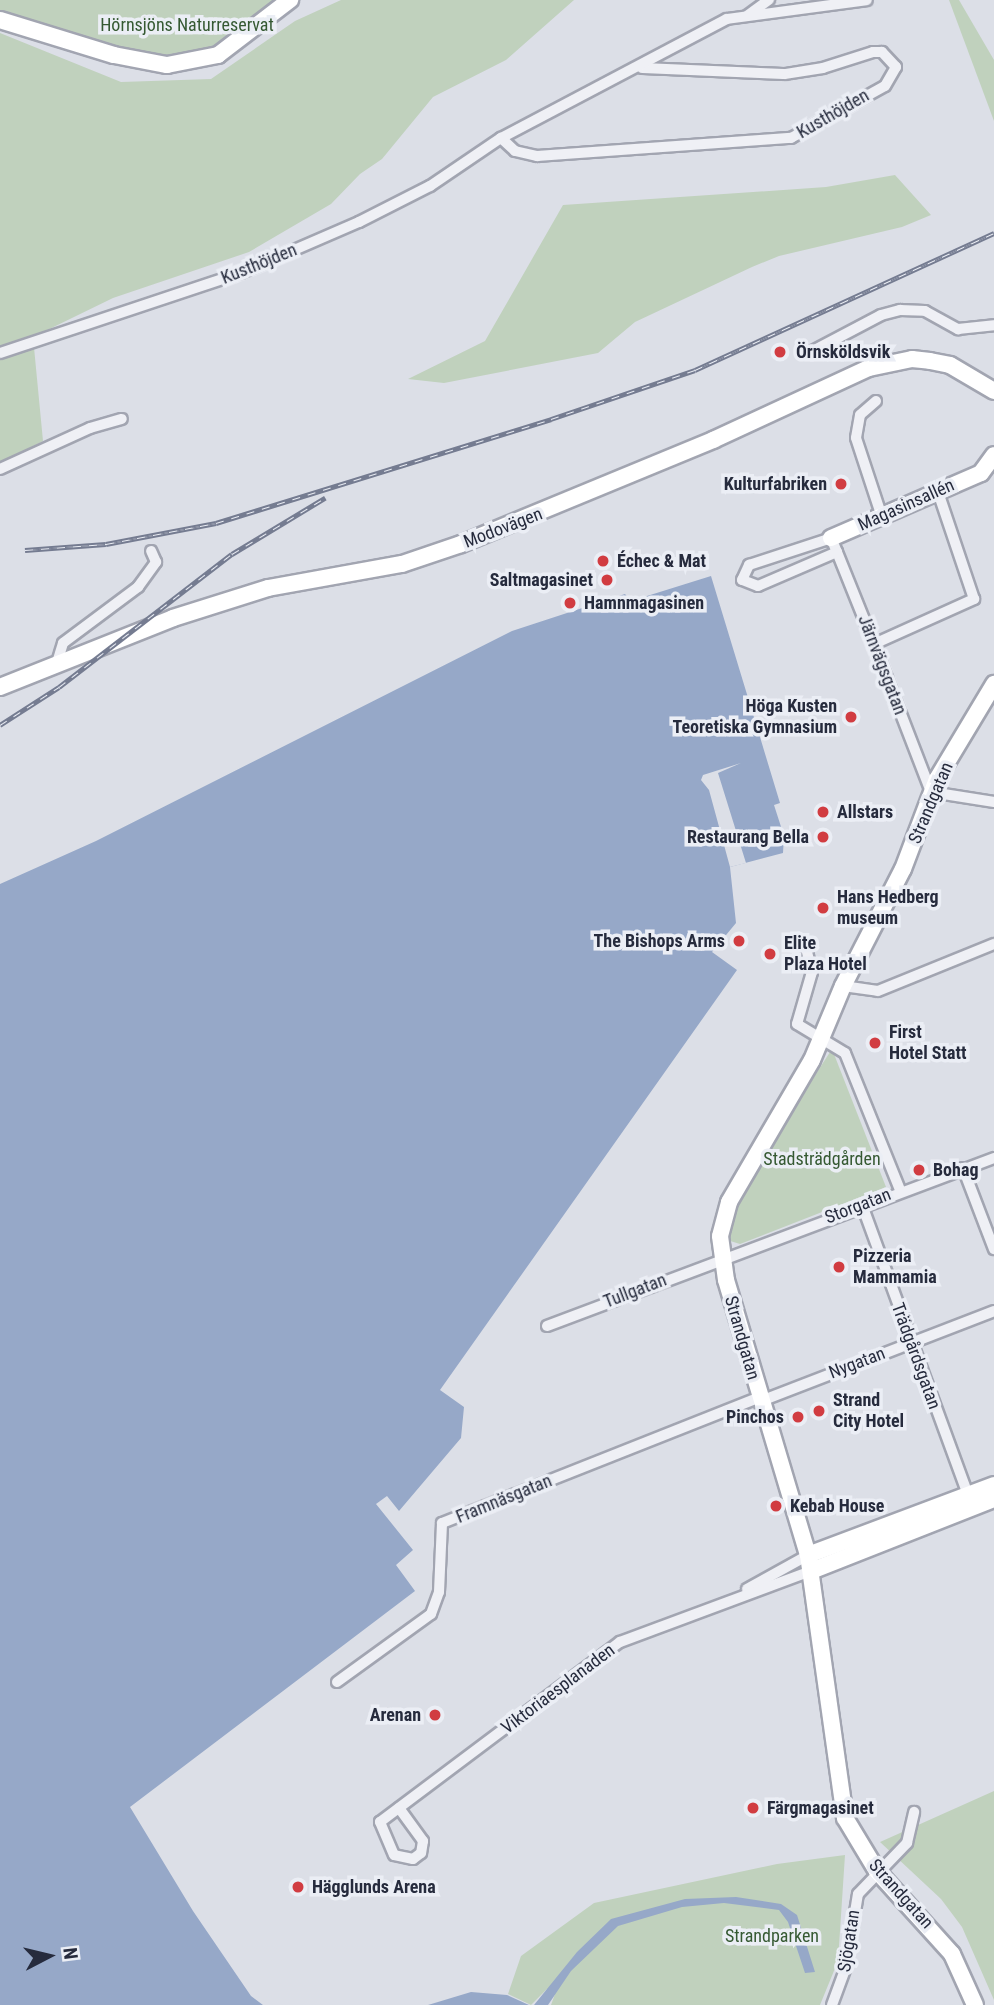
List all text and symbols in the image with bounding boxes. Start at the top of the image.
park label: Hörnsjöns Naturreservat [100,14,274,36]
street label: Kusthöjden [793,85,873,143]
street label: Kusthöjden [218,239,300,289]
place label: Örnsköldsvik [796,341,890,363]
marker: Örnsköldsvik [770,342,790,362]
place label: Kulturfabriken [724,473,827,495]
street label: Magasinsallén [855,474,957,536]
marker: Kulturfabriken [833,476,849,492]
street label: Modovägen [461,503,545,553]
place label: Échec & Mat [617,550,706,572]
marker: Échec & Mat [595,553,611,569]
place label: Saltmagasinet [490,569,593,591]
marker: Saltmagasinet [599,572,615,588]
place label: Hamnmagasinen [584,592,704,614]
marker: Hamnmagasinen [562,595,578,611]
street label: Järnvägsgatan [853,612,911,718]
place label: Höga Kusten Teoretiska Gymnasium [672,696,837,738]
marker: Höga Kusten Teoretiska Gymnasium [843,709,859,725]
street label: Strandgatan [904,759,958,847]
place label: Allstars [837,801,893,823]
marker: Allstars [815,804,831,820]
place label: Restaurang Bella [687,826,809,848]
marker: Restaurang Bella [815,829,831,845]
place label: Hans Hedberg museum [837,887,939,930]
marker: Hans Hedberg museum [815,900,831,916]
place label: The Bishops Arms [594,930,725,952]
marker: The Bishops Arms [731,933,747,949]
place label: Elite Plaza Hotel [784,933,867,976]
marker: Elite Plaza Hotel [762,946,778,962]
place label: First Hotel Statt [889,1022,967,1064]
marker: First Hotel Statt [867,1035,883,1051]
park label: Stadsträdgården [763,1148,881,1170]
place label: Bohag [933,1159,978,1181]
marker: Bohag [911,1162,927,1178]
street label: Storgatan [822,1184,894,1228]
place label: Pizzeria Mammamia [853,1246,937,1288]
marker: Pizzeria Mammamia [831,1259,847,1275]
street label: Tullgatan [600,1269,670,1313]
street label: Strandgatan [720,1294,764,1382]
street label: Trädgårdsgatan [887,1300,945,1412]
street label: Nygatan [826,1342,888,1384]
place label: Strand City Hotel [833,1390,904,1432]
marker: Strand City Hotel [811,1403,827,1419]
place label: Pinchos [726,1406,784,1428]
marker: Pinchos [790,1409,806,1425]
street label: Framnäsgatan [453,1470,555,1528]
place label: Kebab House [790,1495,884,1517]
marker: Kebab House [768,1498,784,1514]
street label: Viktoriaesplanaden [497,1639,619,1739]
place label: Arenan [370,1704,421,1726]
marker: Arenan [427,1707,443,1723]
place label: Färgmagasinet [767,1797,874,1819]
marker: Färgmagasinet [745,1800,761,1816]
street label: Strandgatan [864,1855,938,1933]
place label: Hägglunds Arena [312,1876,436,1898]
marker: Hägglunds Arena [290,1879,306,1895]
street label: Sjögatan [833,1908,865,1974]
north arrow [14,1921,84,1991]
park label: Strandparken [725,1925,819,1947]
text: N [58,1946,82,1961]

